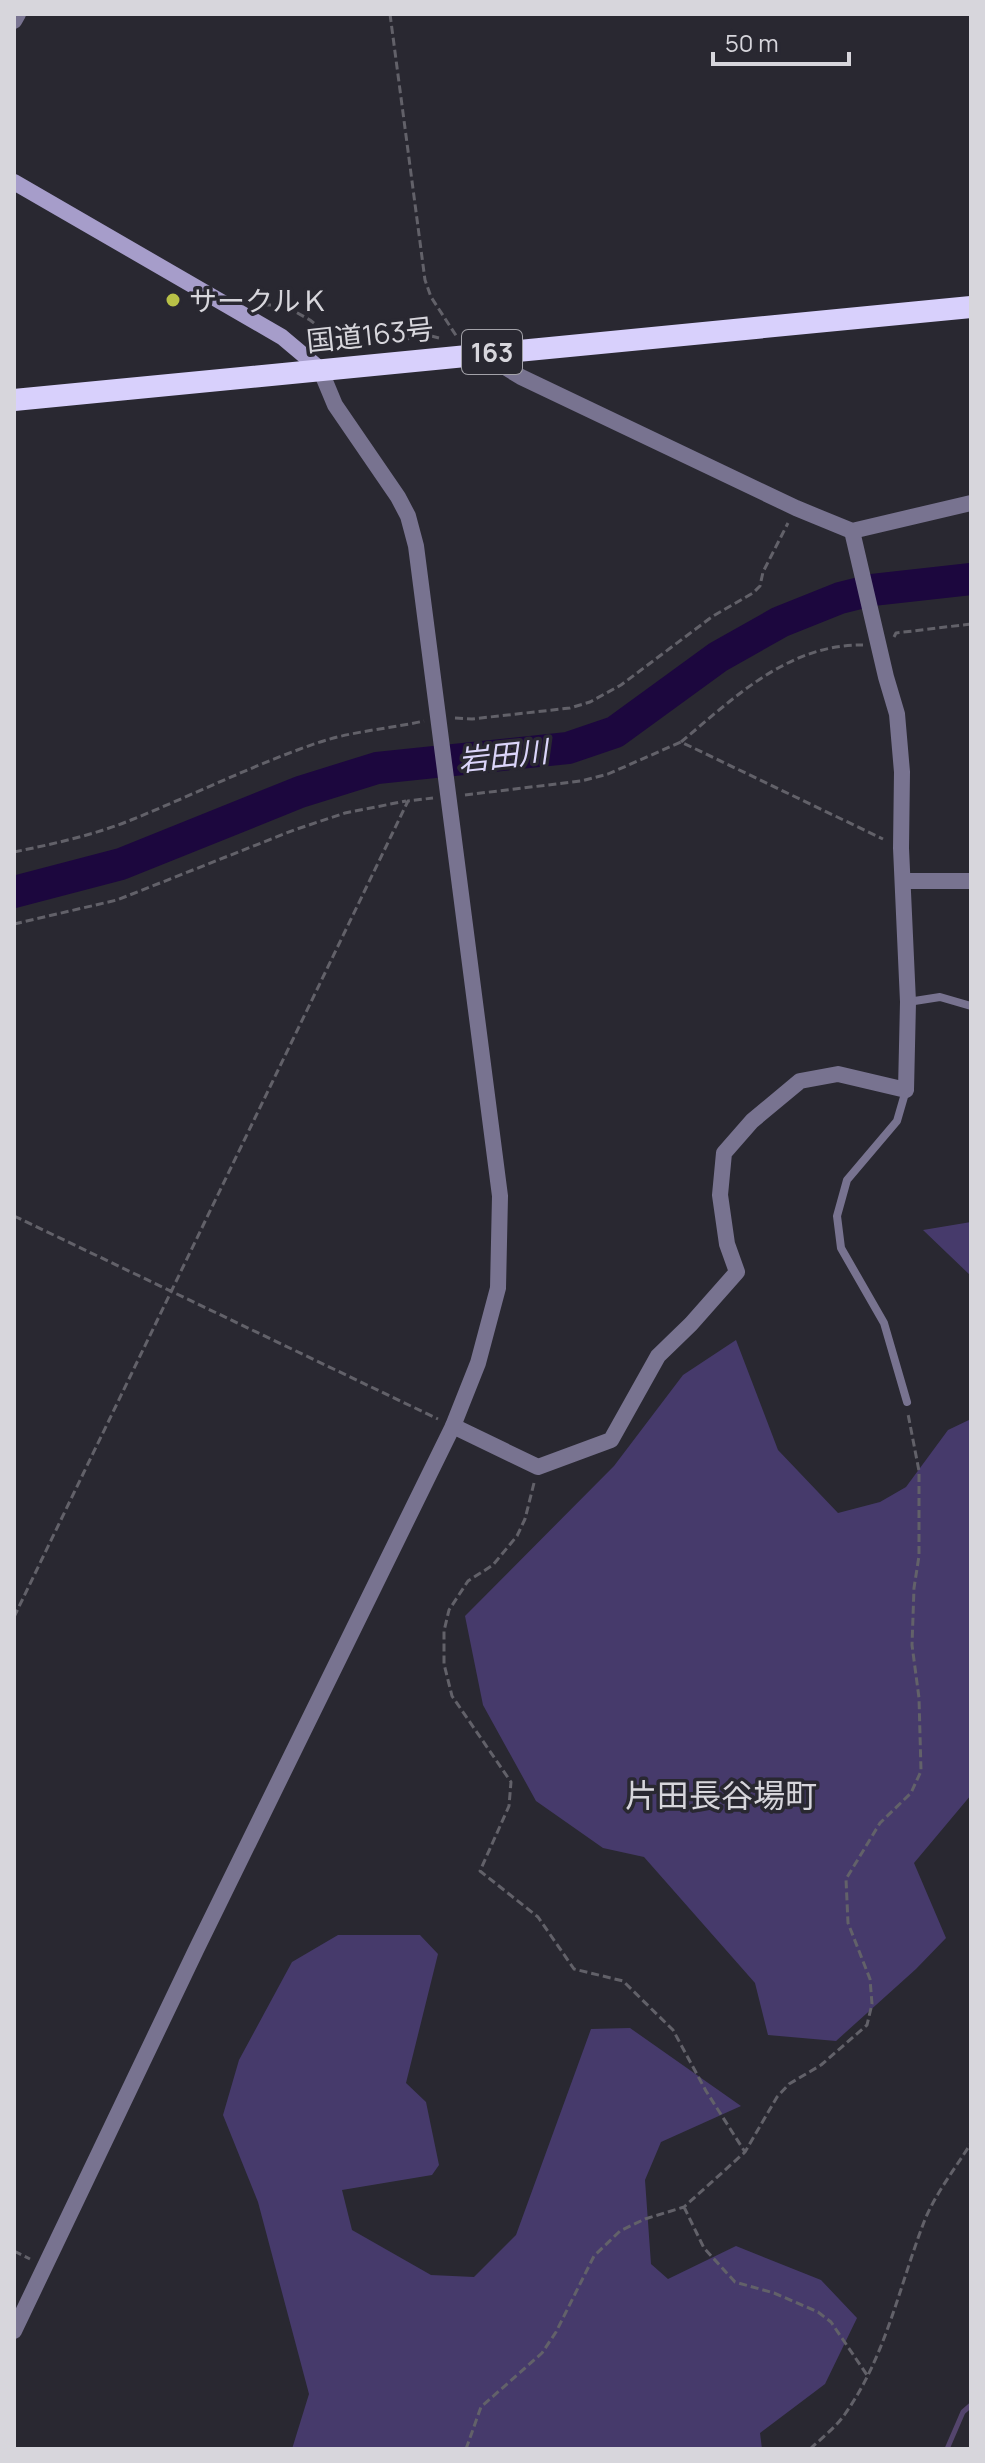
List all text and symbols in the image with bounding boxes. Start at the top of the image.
scale bar [713,16,849,66]
text: 50 m [725,26,779,59]
place label: サークルＫ [189,281,328,319]
marker: サークルＫ [164,291,182,309]
street label: 国道163号 [304,308,436,360]
road number: 163 [462,330,522,374]
water label: 岩田川 [456,730,553,780]
district label: 片田長谷場町 [625,1773,817,1817]

